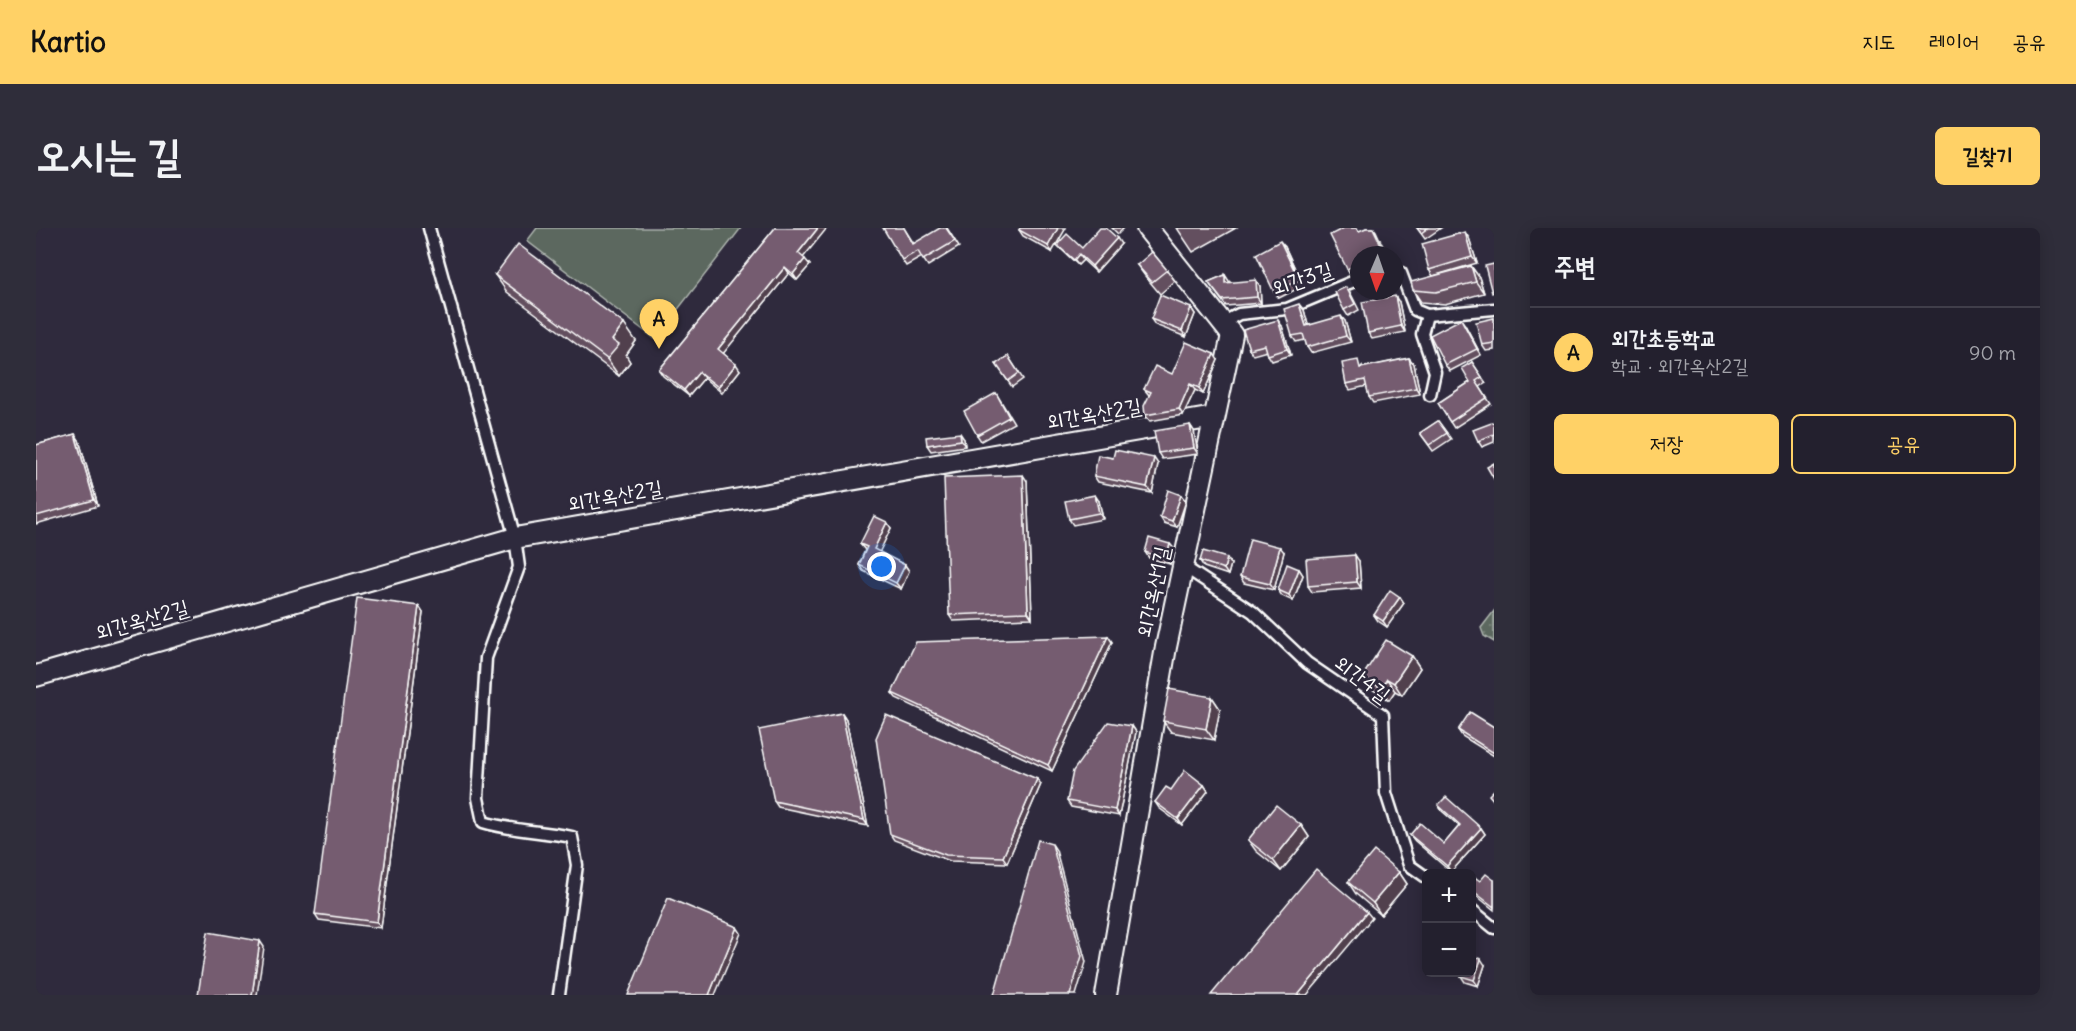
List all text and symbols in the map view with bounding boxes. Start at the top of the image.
text: Kartio [30,24,106,60]
text: 지도 [1862,28,1896,55]
text: 레이어 [1929,28,1979,55]
text: 공유 [2012,28,2046,55]
button: 길찾기 [1935,127,2040,185]
text: 오시는 길 [36,129,181,181]
north arrow [1350,246,1404,300]
text: 주변 [1554,250,1596,283]
street label: 외간3길 [1268,256,1336,301]
pin: A [640,300,678,349]
text: 외간초등학교 [1611,324,1717,352]
text: A [1567,340,1580,365]
text: 90 m [1969,340,2016,365]
text: 학교 · 외간옥산2길 [1611,353,1749,378]
street label: 외간옥산2길 [1044,392,1144,435]
button: 저장 [1554,414,1779,474]
button: 공유 [1791,414,2016,474]
street label: 외간옥산2길 [565,474,665,517]
street label: 외간옥산1길 [1130,544,1175,640]
your location [867,552,896,581]
street label: 외간옥산2길 [92,593,192,646]
street label: 외간4길 [1329,649,1396,708]
map controls [1422,869,1476,977]
button: + [1422,869,1476,923]
button: − [1422,923,1476,977]

